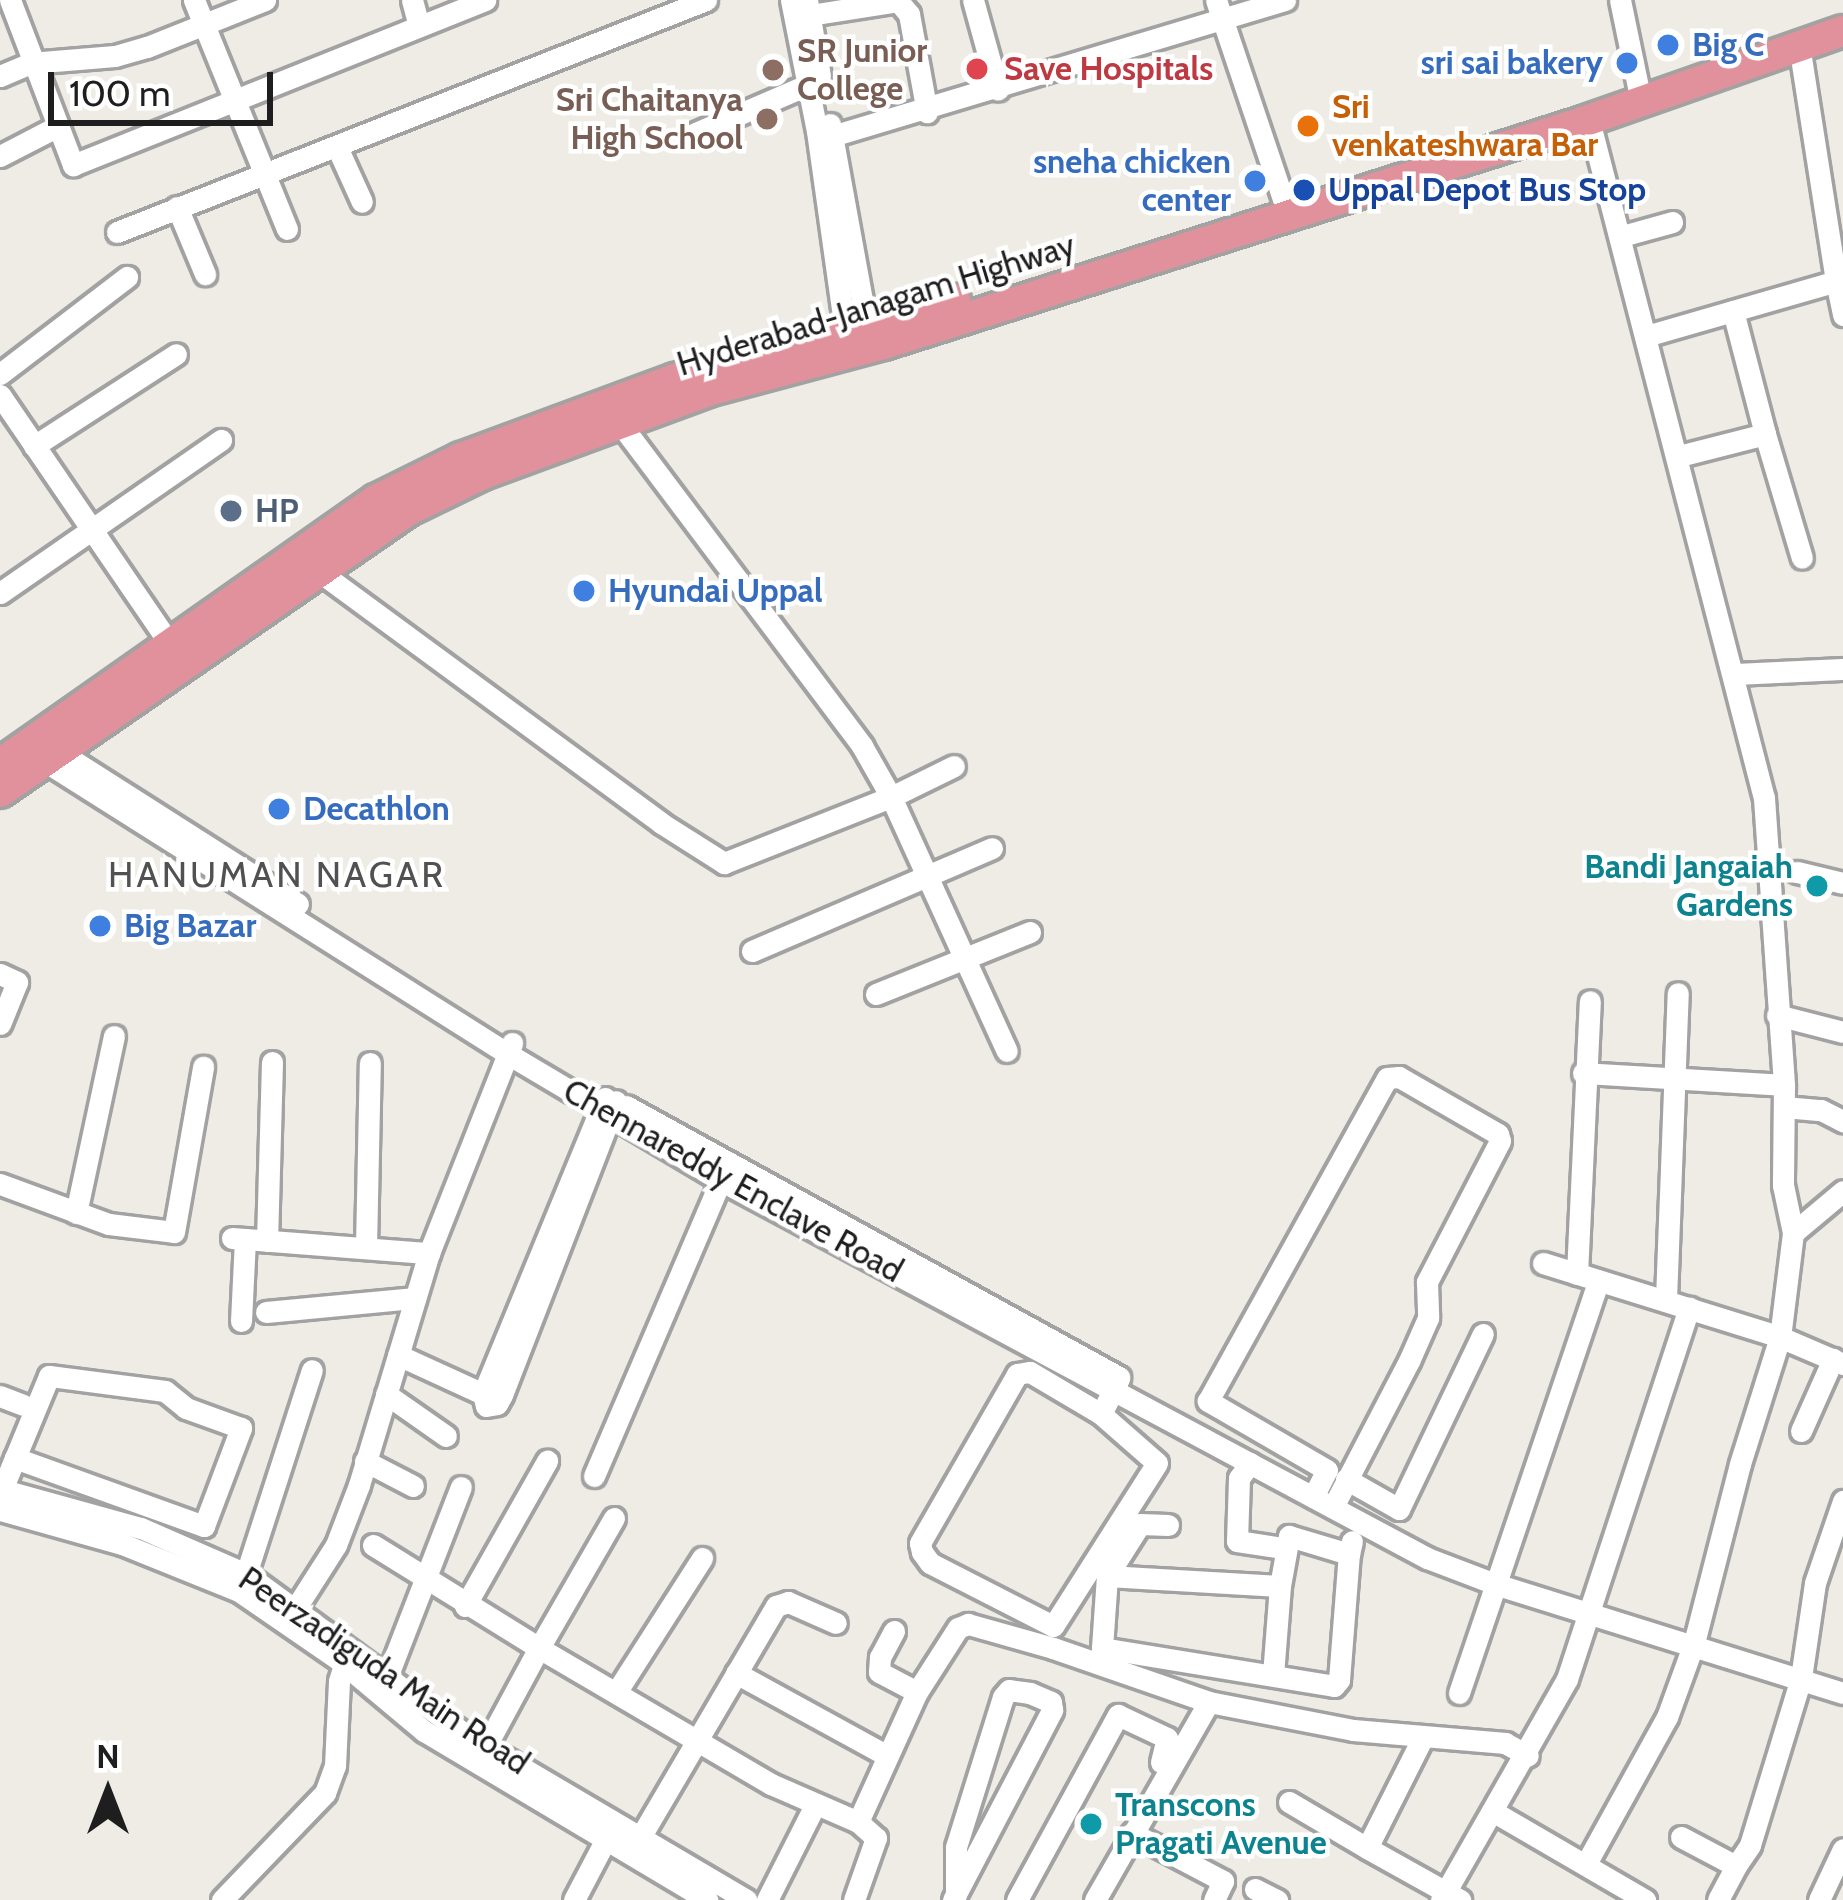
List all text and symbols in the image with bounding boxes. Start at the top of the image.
place label: Big C [1692,25,1764,65]
place label: SR Junior College [797,31,927,109]
marker: Big C [1655,32,1681,58]
place label: sri sai bakery [1421,43,1603,83]
scale bar [54,48,279,122]
place label: Save Hospitals [1004,49,1213,89]
marker: sri sai bakery [1614,50,1640,76]
marker: Save Hospitals [961,53,993,85]
marker: SR Junior College [760,57,786,83]
text: 100 m [69,71,171,115]
place label: Sri Chaitanya High School [556,80,743,158]
place label: Sri venkateshwara Bar [1332,87,1598,165]
marker: Sri Chaitanya High School [754,106,780,132]
marker: Sri venkateshwara Bar [1295,113,1321,139]
place label: sneha chicken center [1033,142,1231,220]
marker: sneha chicken center [1242,168,1268,194]
place label: Uppal Depot Bus Stop [1328,170,1646,210]
marker: Uppal Depot Bus Stop [1291,177,1317,203]
street label: Hyderabad-Janagam Highway [672,226,1080,384]
place label: HP [255,491,299,531]
marker: HP [218,498,244,524]
place label: Hyundai Uppal [608,571,823,611]
marker: Hyundai Uppal [571,578,597,604]
place label: Decathlon [303,789,450,829]
marker: Decathlon [266,796,292,822]
place label: Bandi Jangaiah Gardens [1584,847,1793,925]
district label: HANUMAN NAGAR [108,853,446,897]
marker: Bandi Jangaiah Gardens [1804,873,1830,899]
place label: Big Bazar [124,906,256,946]
marker: Big Bazar [87,913,113,939]
street label: Chennareddy Enclave Road [556,1071,910,1291]
street label: Peerzadiguda Main Road [231,1559,537,1783]
north arrow [48,1732,168,1852]
text: N [96,1736,120,1776]
place label: Transcons Pragati Avenue [1115,1785,1327,1863]
marker: Transcons Pragati Avenue [1078,1811,1104,1837]

